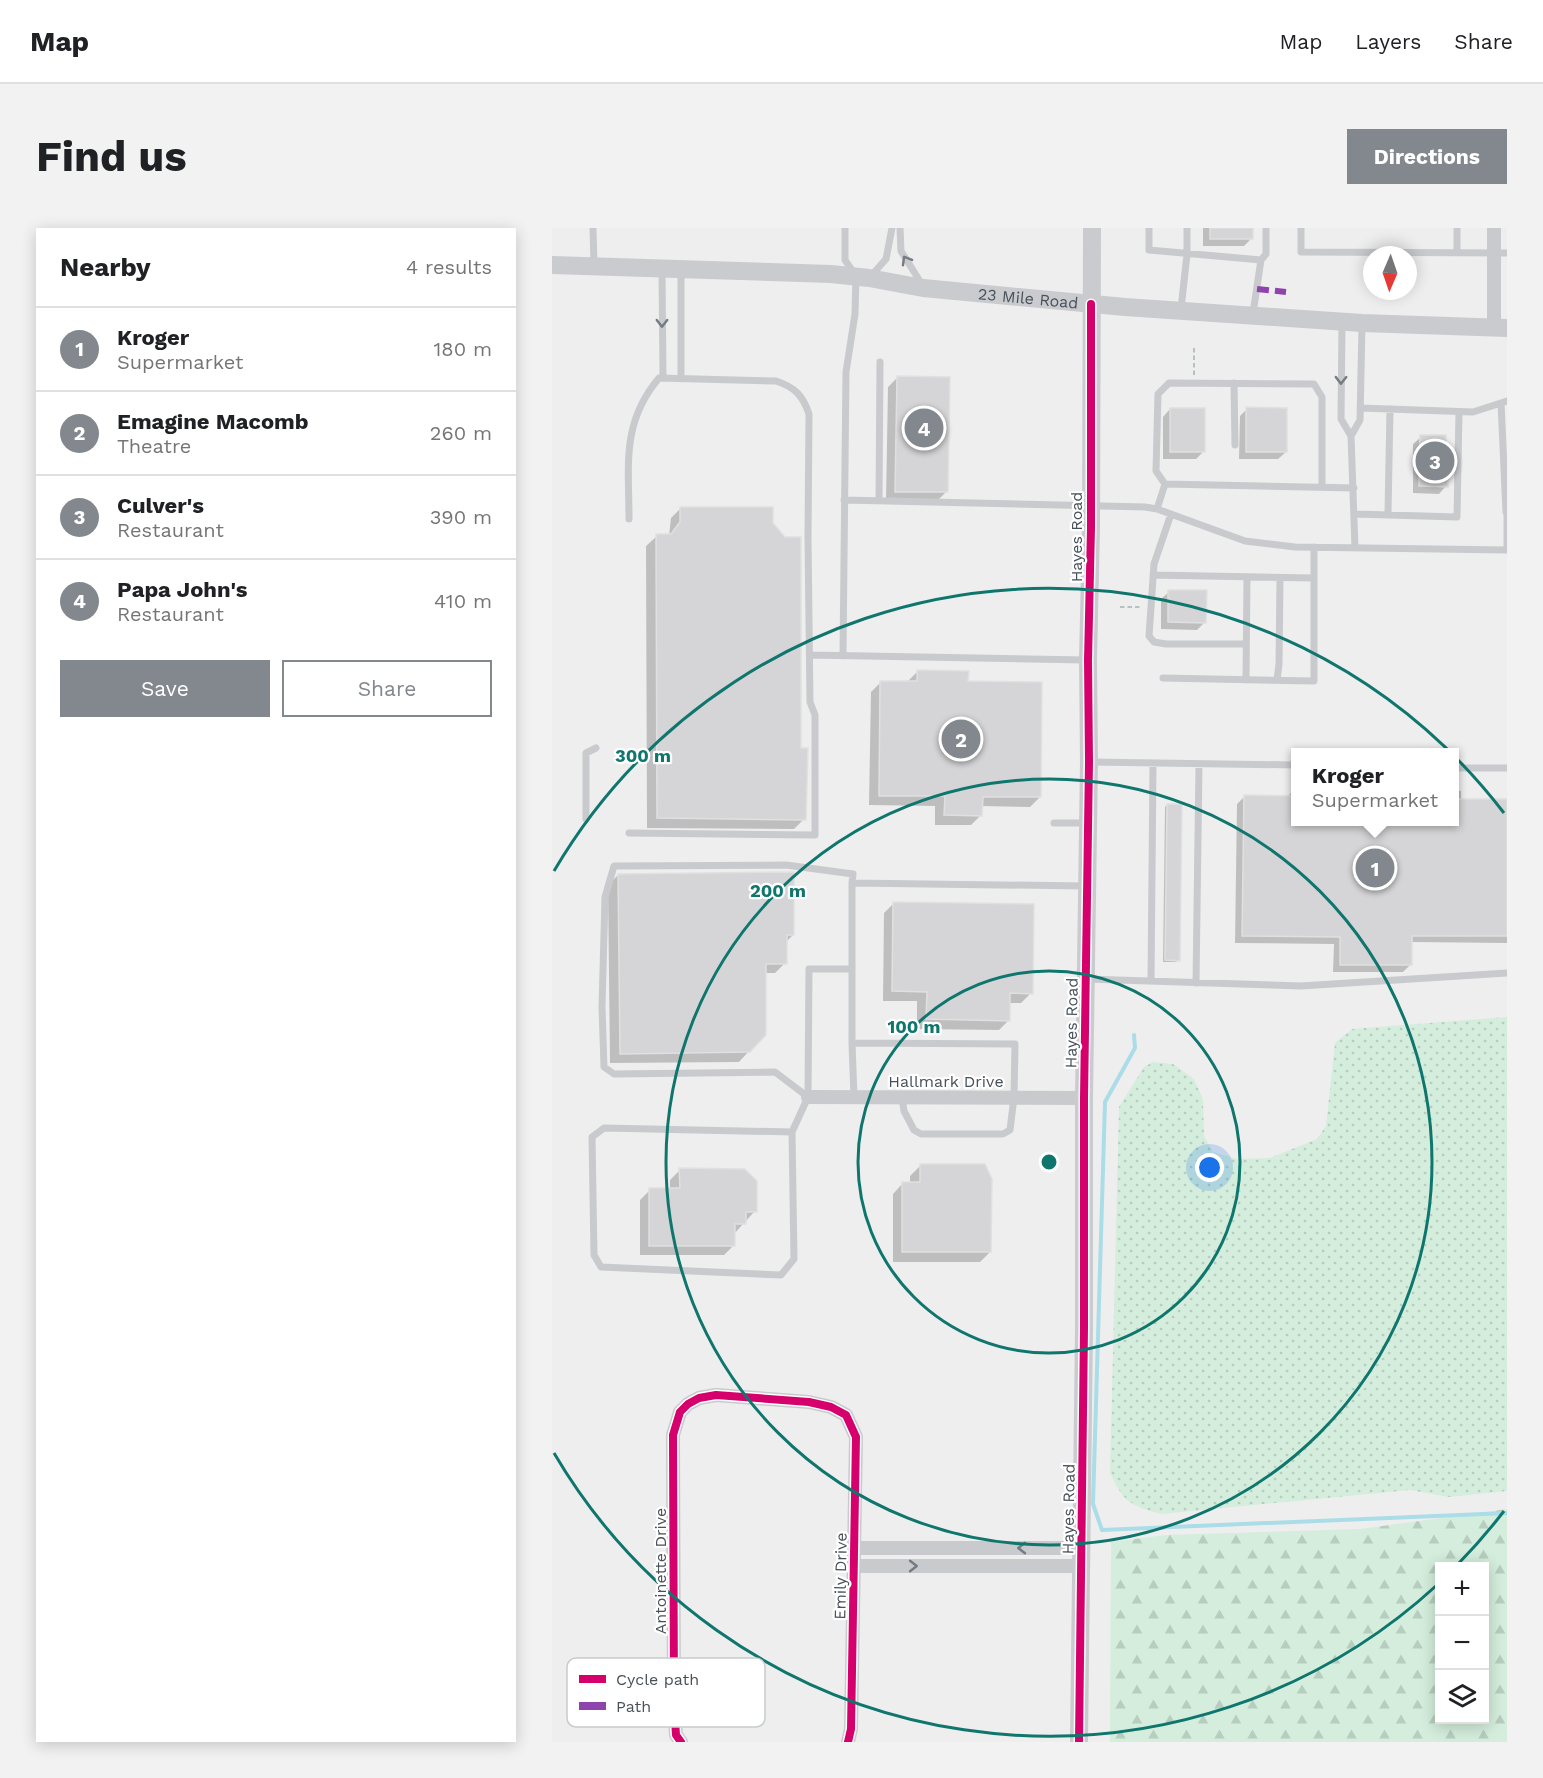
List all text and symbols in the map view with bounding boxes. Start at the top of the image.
text: Map [30,25,89,58]
text: Map [1279,29,1322,54]
text: Layers [1355,29,1421,54]
text: Share [1454,29,1513,54]
button: Directions [1347,129,1507,184]
text: Find us [36,132,187,181]
north arrow [1363,246,1417,300]
text: Nearby [60,252,151,282]
text: 4 results [406,255,492,279]
one-way arrow [902,256,914,266]
street label: 23 Mile Road [977,284,1079,313]
one-way arrow [656,319,668,328]
text: Kroger [117,325,189,350]
text: 1 [75,337,84,361]
text: 180 m [434,337,492,361]
text: Supermarket [117,350,243,374]
one-way arrow [1335,376,1348,385]
pin: 4 [904,406,944,450]
text: Emagine Macomb [117,409,309,434]
text: 2 [74,421,85,445]
text: 260 m [430,421,492,445]
text: Theatre [117,434,191,458]
pin: 3 [1416,438,1454,484]
street label: Hayes Road [1067,492,1086,582]
text: Culver's [117,493,204,518]
text: 3 [74,505,85,529]
text: 390 m [430,505,492,529]
text: Restaurant [117,518,224,542]
text: Papa John's [117,577,248,602]
text: 4 [73,589,86,613]
text: 410 m [434,589,492,613]
text: Restaurant [117,602,224,626]
button: Save [60,660,270,717]
button: Share [282,660,492,717]
pin: 2 [942,716,980,762]
text: 300 m [615,745,671,766]
popup [1291,748,1459,826]
text: Kroger [1312,763,1384,788]
text: Supermarket [1312,788,1438,812]
pin: 1 [1356,846,1394,890]
text: 200 m [750,880,806,901]
street label: Hayes Road [1061,978,1082,1069]
text: 100 m [887,1016,941,1037]
street label: Hallmark Drive [888,1072,1004,1091]
centre of rings [1039,1152,1059,1172]
your location [1195,1153,1224,1182]
street label: Hayes Road [1058,1464,1079,1555]
street label: Antoinette Drive [651,1508,670,1634]
street label: Emily Drive [830,1532,851,1620]
one-way arrow [1018,1542,1027,1554]
one-way arrow [908,1560,917,1572]
map controls [1435,1562,1489,1724]
button: + [1435,1562,1489,1616]
button: − [1435,1616,1489,1670]
legend [567,1658,765,1727]
text: Cycle path [616,1670,699,1689]
button: layers [1435,1670,1489,1724]
text: Path [616,1697,651,1716]

